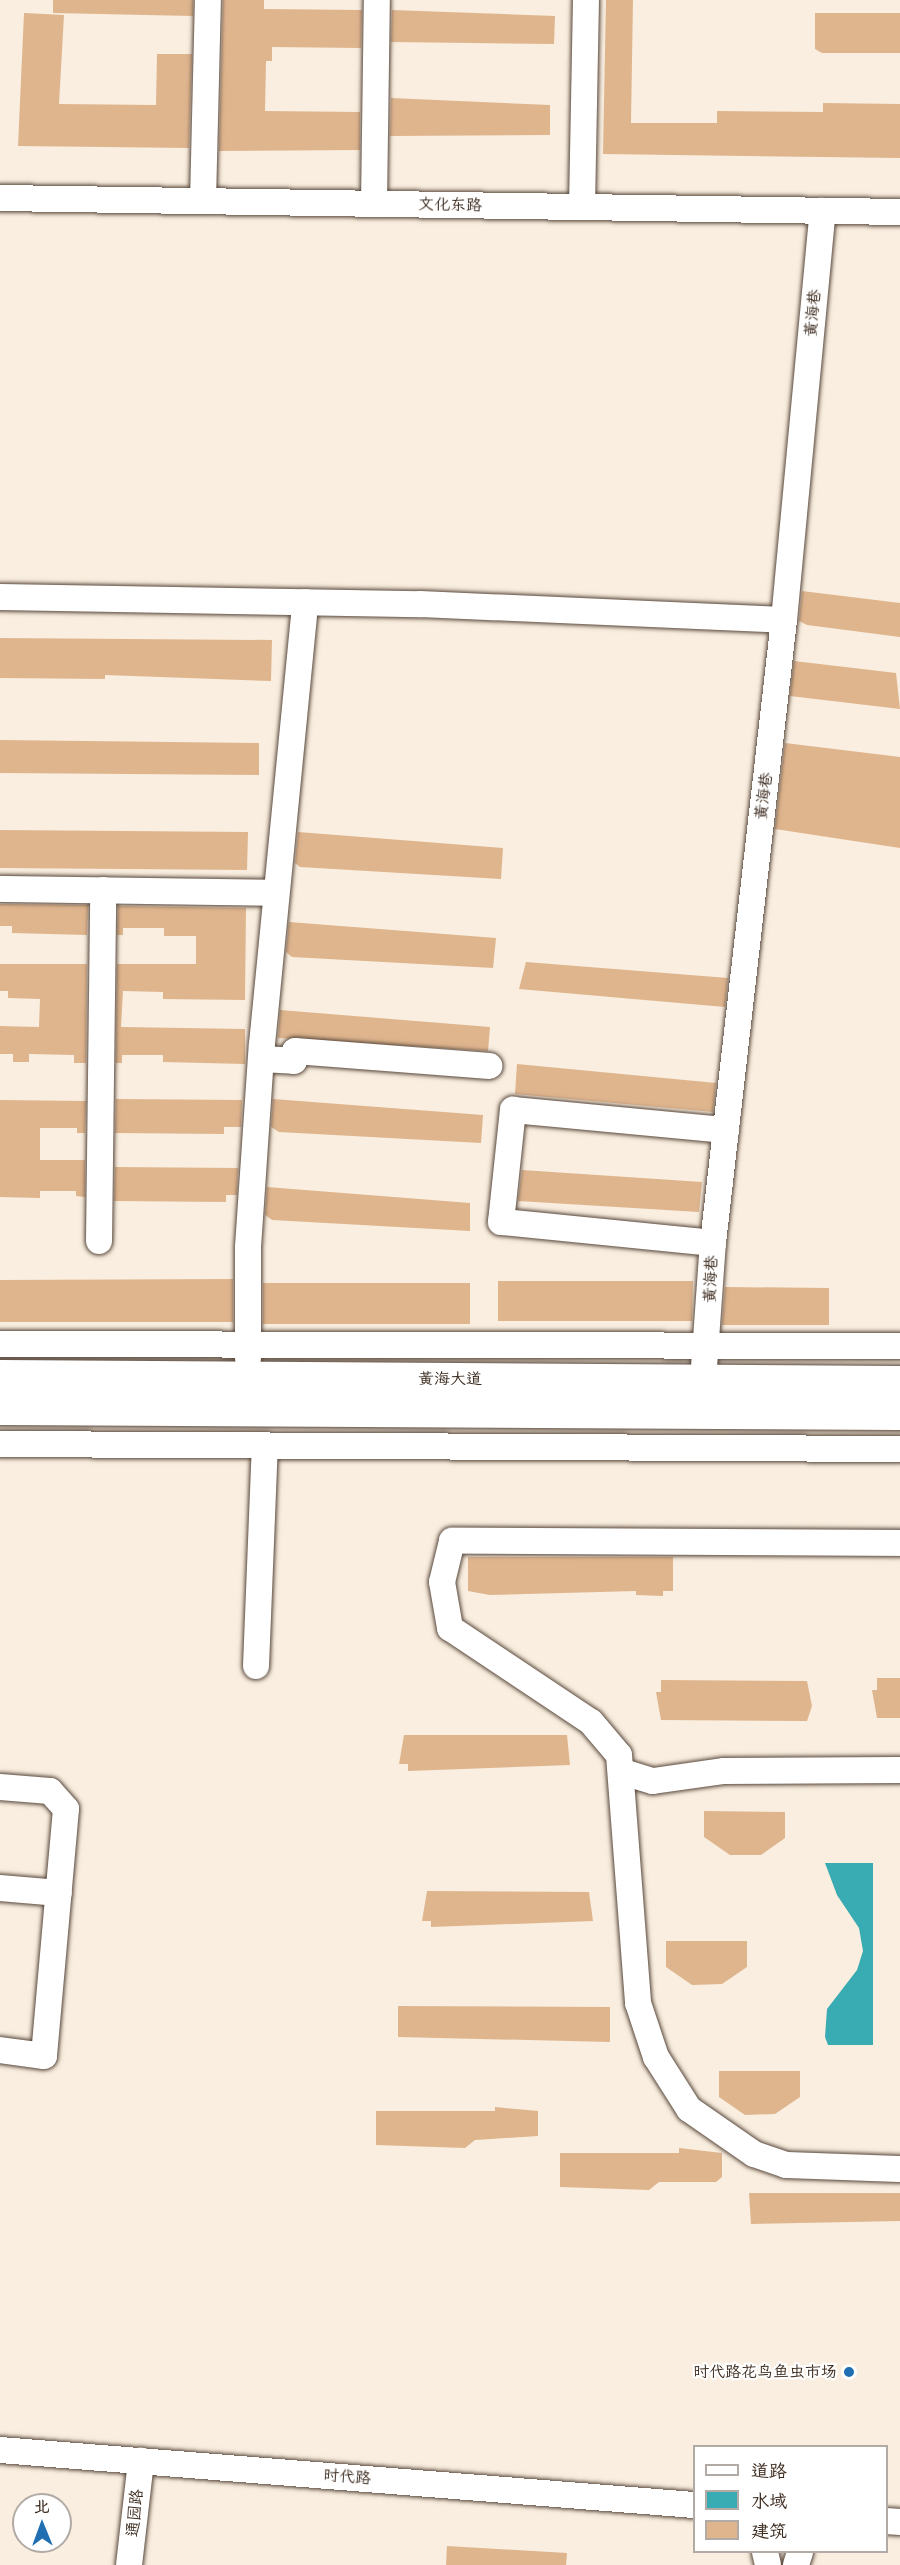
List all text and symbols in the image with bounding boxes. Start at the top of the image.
street label: 文化东路 [418,195,482,215]
street label: 黄海巷 [801,288,825,338]
street label: 黄海巷 [752,771,776,821]
street label: 黄海巷 [701,1255,721,1303]
street label: 黄海大道 [418,1369,482,1389]
place label: 时代路花鸟鱼虫市场 [693,2362,837,2382]
marker: 时代路花鸟鱼虫市场 [842,2365,856,2379]
legend [693,2445,888,2553]
text: 道路 [751,2461,787,2482]
street label: 时代路 [322,2466,372,2488]
street label: 通园路 [123,2488,147,2538]
text: 水域 [751,2491,787,2512]
north arrow [12,2493,72,2553]
text: 北 [34,2498,50,2516]
text: 建筑 [751,2521,787,2542]

